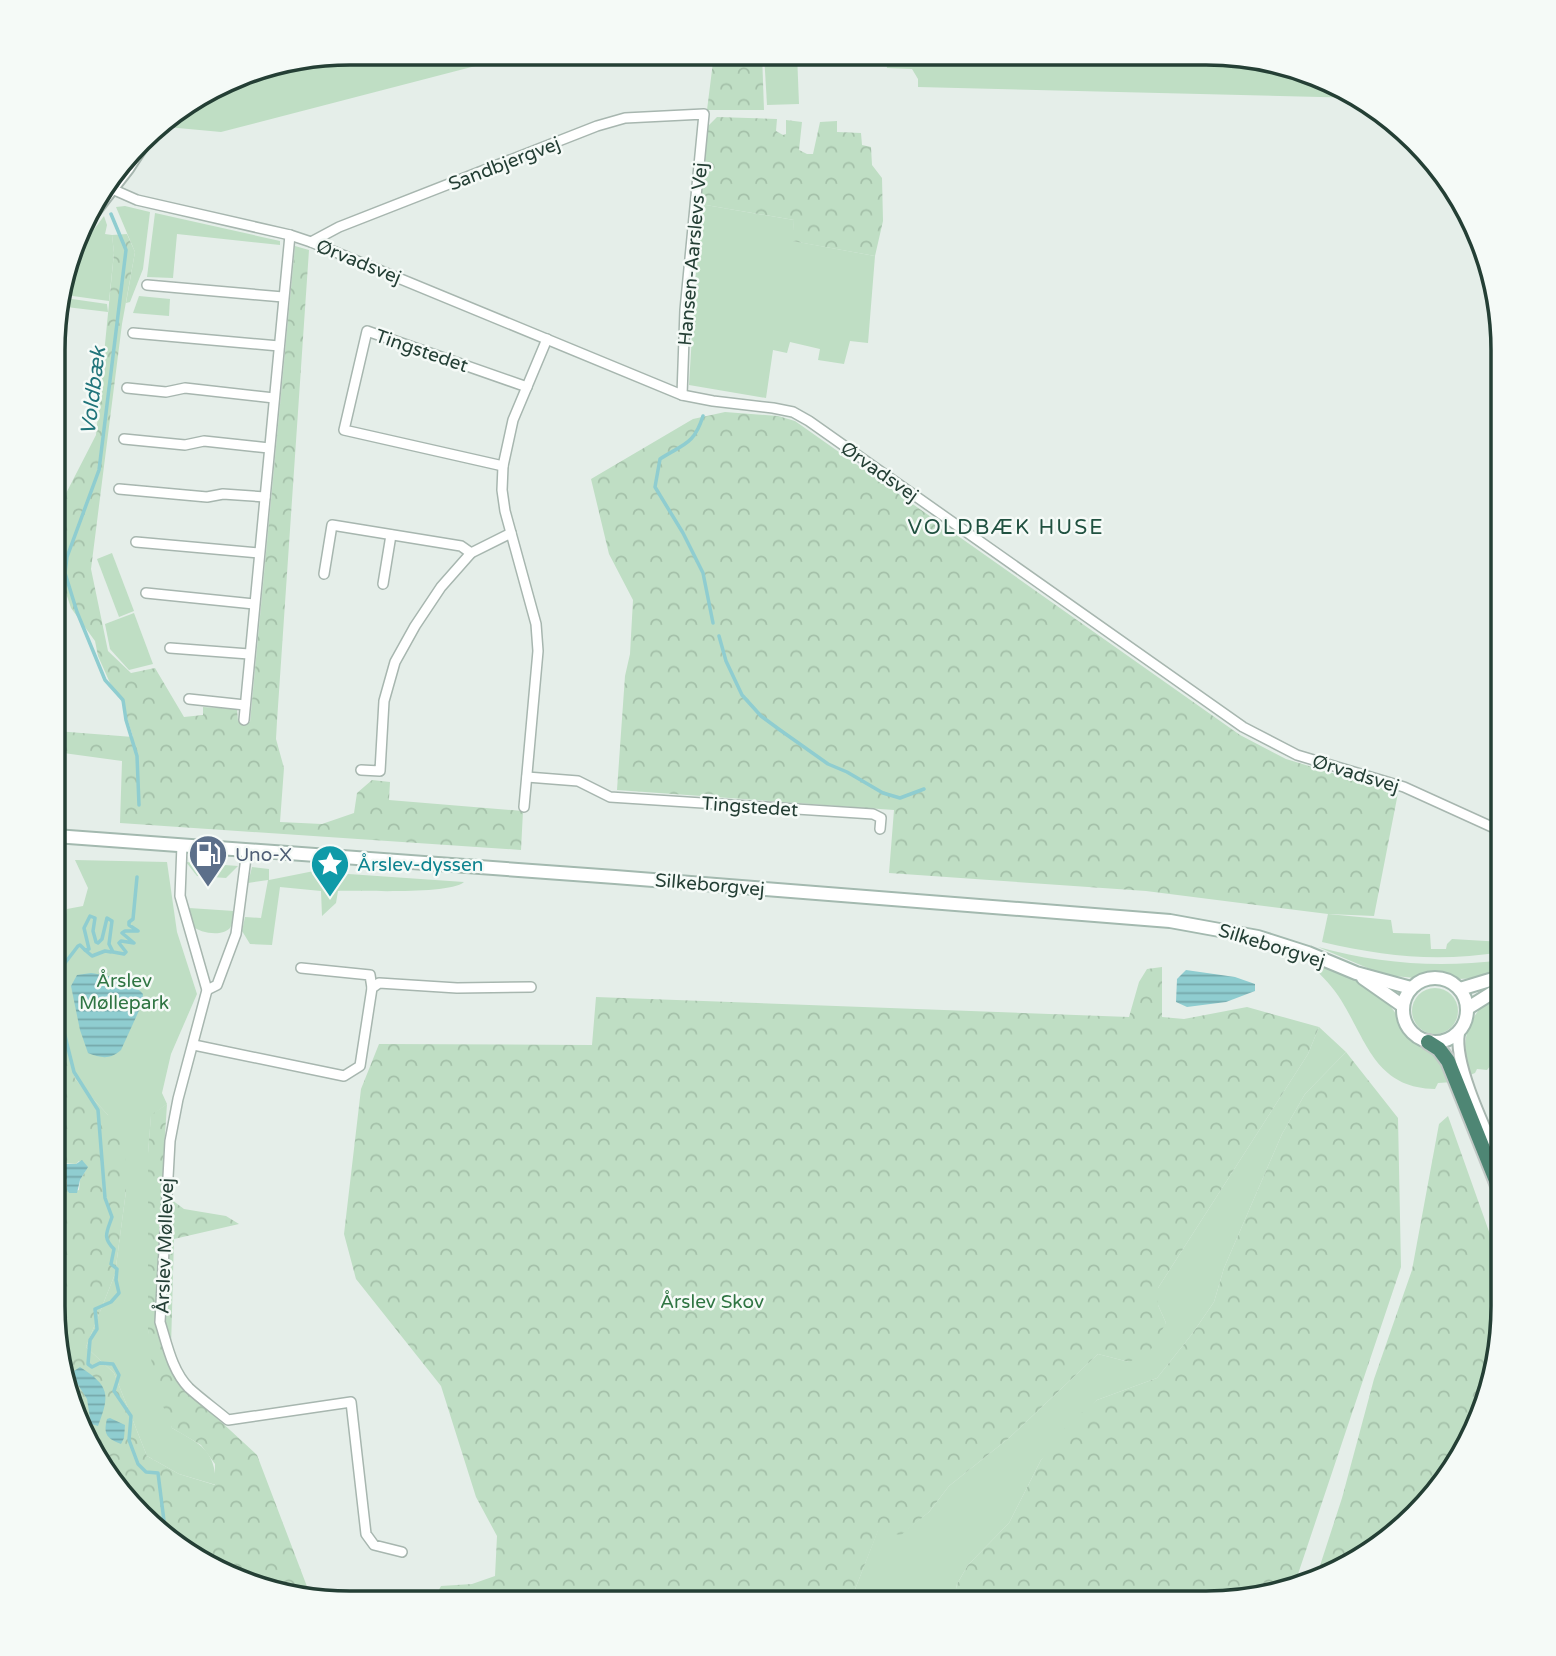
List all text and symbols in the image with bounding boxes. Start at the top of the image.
street label: Sandbjergvej [445,133,563,195]
street label: Hansen-Aarslevs Vej [674,161,712,347]
street label: Ørvadsvej [313,235,404,289]
street label: Tingstedet [372,325,471,377]
water label: Voldbæk [76,344,111,437]
street label: Ørvadsvej [836,437,922,507]
district label: VOLDBÆK HUSE [907,515,1105,540]
street label: Ørvadsvej [1310,750,1402,798]
street label: Tingstedet [701,793,799,821]
fuel station icon: Uno-X [187,833,229,888]
place icon: Årslev-dyssen [309,843,351,898]
place label: Uno-X [235,844,292,866]
place label: Årslev-dyssen [357,853,483,876]
street label: Silkeborgvej [654,869,766,901]
street label: Silkeborgvej [1216,919,1328,973]
park label: Årslev Møllepark [79,969,169,1014]
street label: Årslev Møllevej [151,1178,178,1314]
park label: Årslev Skov [660,1290,764,1313]

